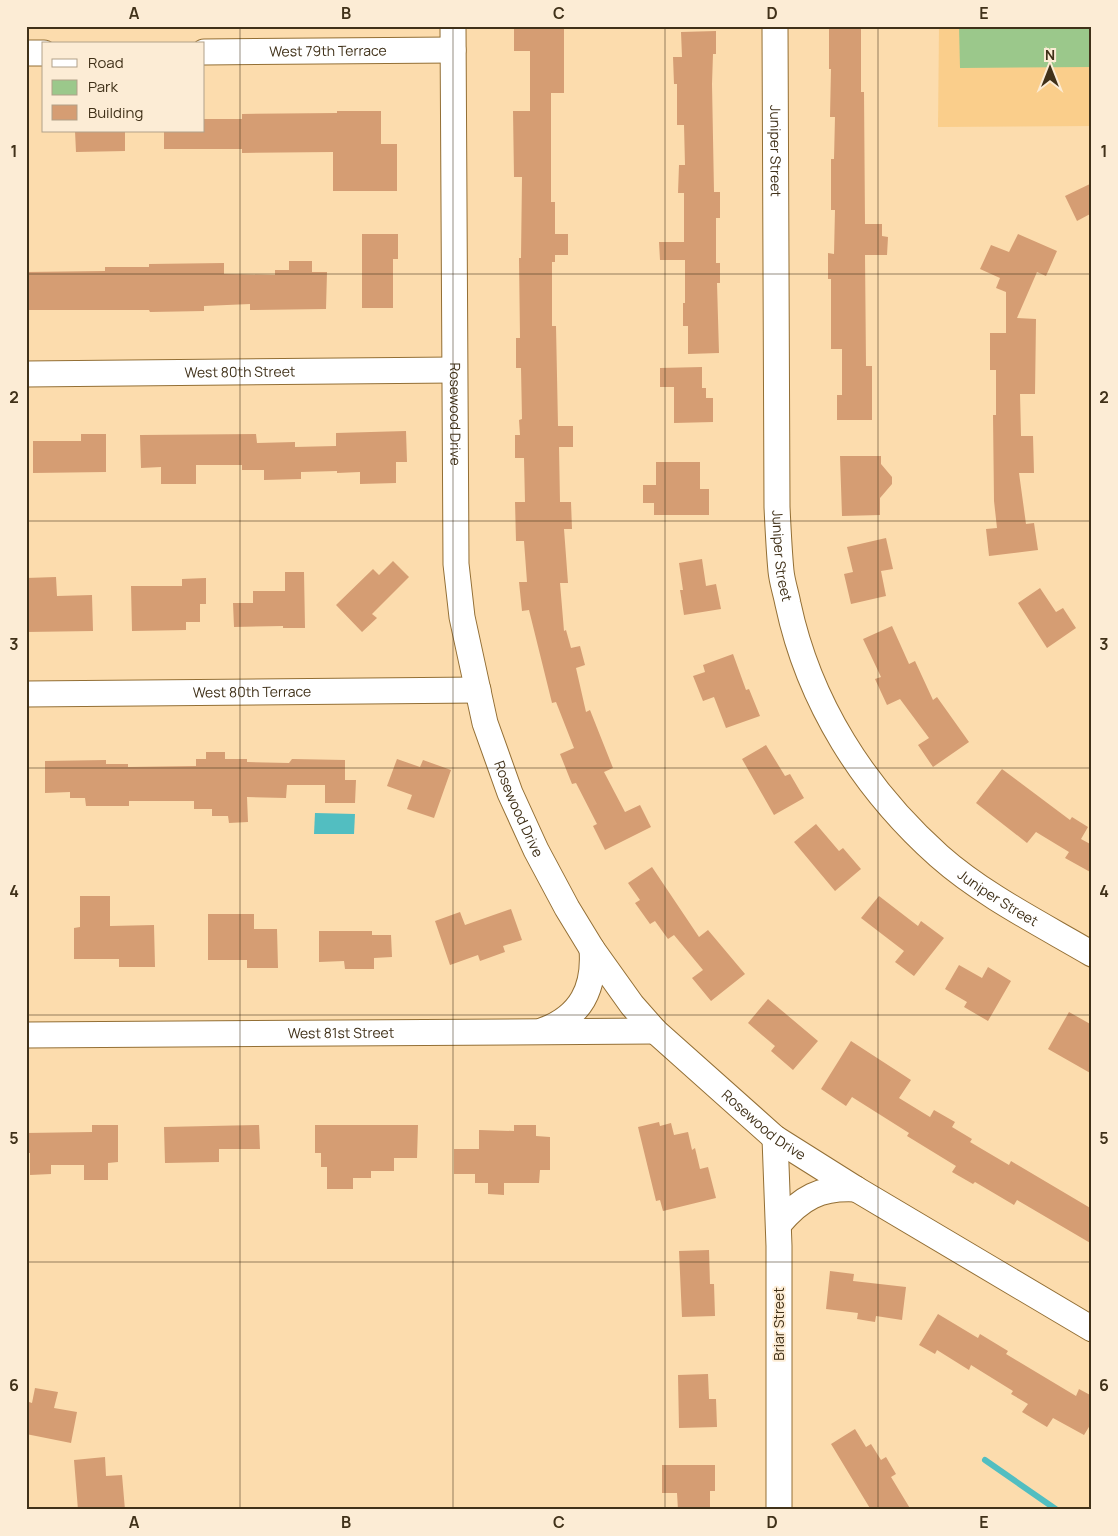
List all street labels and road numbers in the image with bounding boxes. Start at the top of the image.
street label: West 79th Terrace [269,41,387,60]
street label: Juniper Street [766,105,786,197]
street label: West 80th Street [184,361,296,382]
street label: Rosewood Drive [446,362,465,466]
street label: Juniper Street [768,509,797,604]
street label: West 80th Terrace [193,681,311,702]
street label: Rosewood Drive [490,758,548,860]
street label: Juniper Street [954,865,1042,930]
street label: West 81st Street [288,1023,395,1042]
street label: Rosewood Drive [718,1085,810,1164]
street label: Briar Street [769,1287,788,1361]

